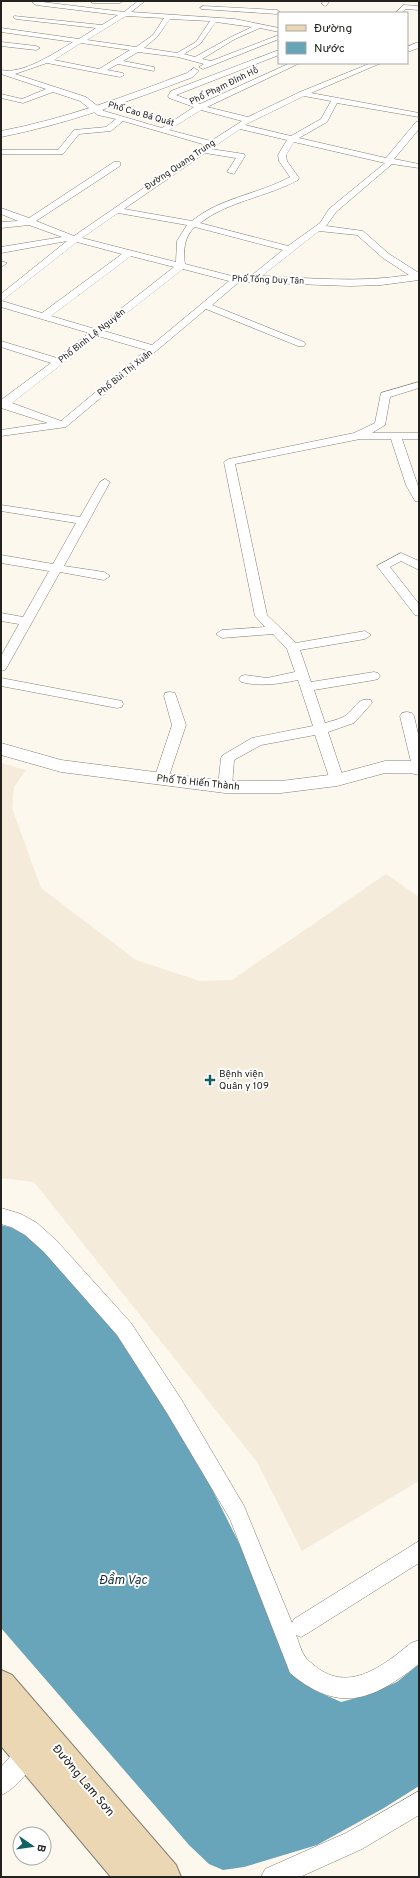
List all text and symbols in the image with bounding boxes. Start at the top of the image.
legend [278,12,408,64]
text: Đường [314,21,352,37]
text: Nước [314,41,345,57]
street label: Phố Phạm Đỉnh Hổ [187,64,260,107]
street label: Phố Cao Bá Quát [107,98,176,129]
street label: Đường Quang Trung [143,137,217,193]
street label: Phố Tống Duy Tân [232,272,304,287]
street label: Phố Bình Lệ Nguyên [56,306,128,366]
street label: Phố Bùi Thị Xuân [94,347,155,399]
street label: Phố Tô Hiến Thành [156,772,240,794]
place label: Bệnh viện Quân y 109 [219,1068,269,1093]
marker: Bệnh viện Quân y 109 [204,1074,216,1086]
water label: Đầm Vạc [99,1572,148,1589]
street label: Đường Lam Sơn [48,1742,118,1820]
north arrow [12,1826,52,1866]
text: B [33,1843,48,1853]

